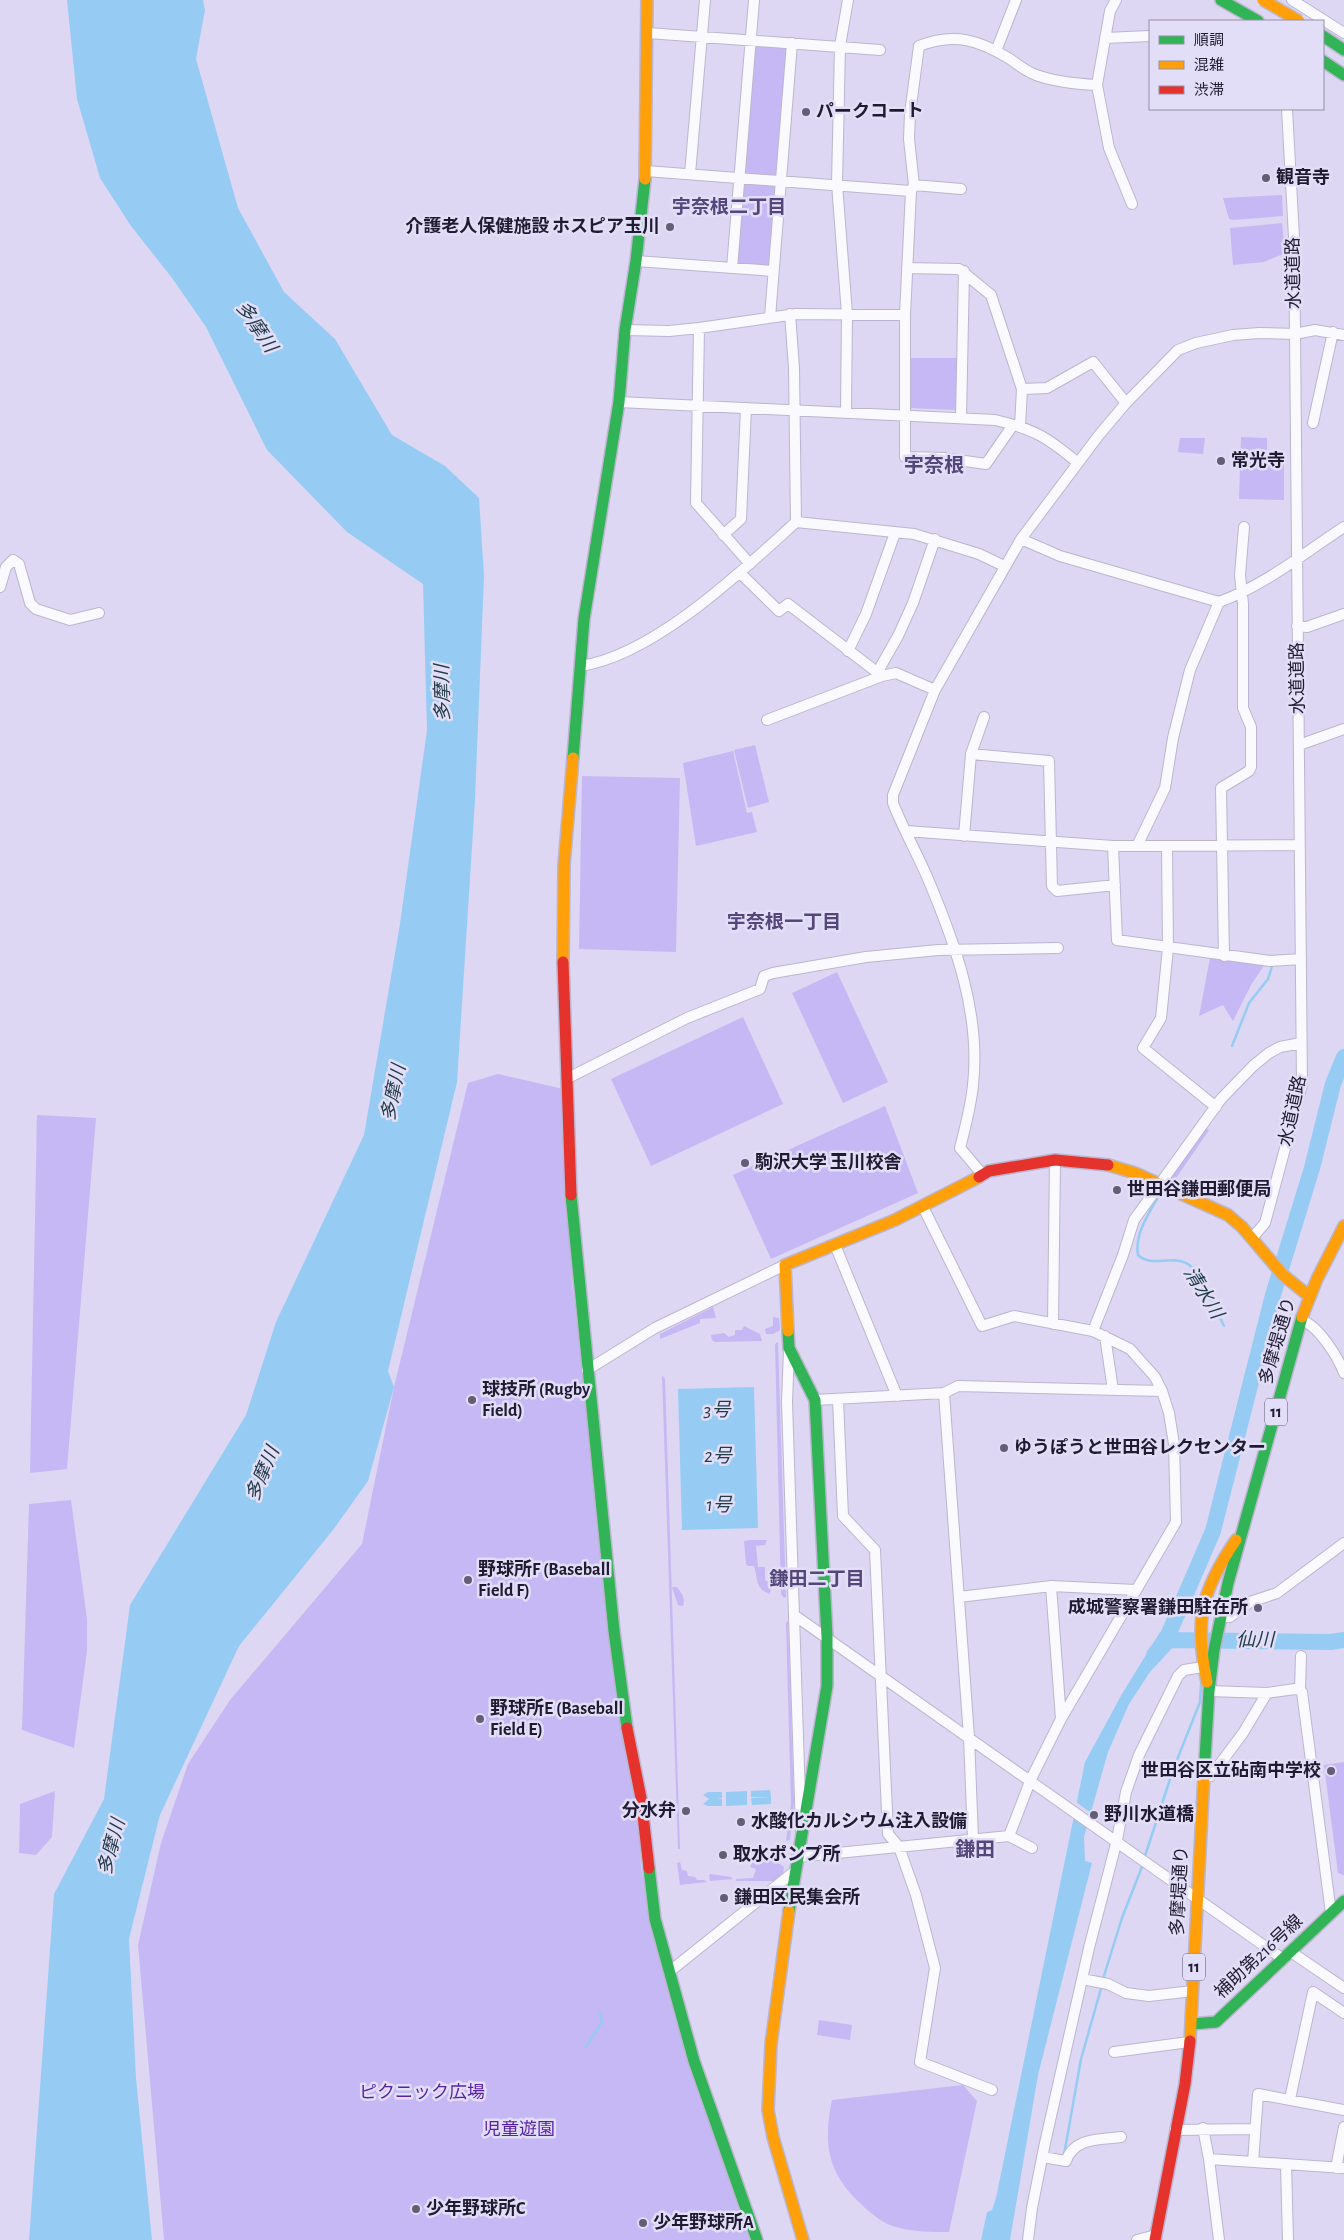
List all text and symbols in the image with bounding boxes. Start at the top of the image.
legend [1149,20,1324,110]
text: 順調 [1194,33,1224,48]
text: 混雑 [1194,57,1224,73]
text: 渋滞 [1194,82,1224,98]
place label: パークコート [816,102,924,121]
marker: パークコート [800,106,812,118]
place label: 観音寺 [1276,167,1330,187]
marker: 観音寺 [1260,172,1272,184]
district label: 宇奈根二丁目 [672,196,786,217]
place label: 介護老人保健施設 ホスピア玉川 [405,216,660,236]
marker: 介護老人保健施設 ホスピア玉川 [664,221,676,233]
street label: 水道道路 [1282,237,1304,309]
water label: 多摩川 [232,297,282,358]
place label: 常光寺 [1231,451,1285,470]
district label: 宇奈根 [904,454,964,476]
marker: 常光寺 [1215,455,1227,467]
street label: 水道道路 [1286,642,1308,714]
water label: 多摩川 [432,662,453,722]
district label: 宇奈根一丁目 [727,911,841,932]
water label: 多摩川 [378,1061,410,1123]
street label: 水道道路 [1275,1073,1309,1148]
place label: 駒沢大学 玉川校舎 [755,1152,902,1172]
marker: 駒沢大学 玉川校舎 [739,1157,751,1169]
place label: 世田谷鎌田郵便局 [1127,1179,1271,1199]
marker: 世田谷鎌田郵便局 [1111,1184,1123,1196]
water label: 清水川 [1180,1263,1228,1324]
street label: 多摩堤通り [1255,1295,1299,1387]
place label: 球技所 (Rugby Field) [482,1379,591,1420]
marker: 球技所 (Rugby Field) [466,1394,478,1406]
road number: 11 [1265,1398,1287,1425]
water label: 3号 [704,1400,732,1420]
place label: ゆうぽうと世田谷レクセンター [1014,1437,1266,1457]
water label: 多摩川 [242,1442,284,1504]
marker: ゆうぽうと世田谷レクセンター [998,1442,1010,1454]
water label: 2号 [704,1446,734,1466]
water label: 1号 [706,1495,734,1515]
place label: 野球所F (Baseball Field F) [478,1559,610,1600]
district label: 鎌田二丁目 [768,1569,865,1589]
marker: 野球所F (Baseball Field F) [462,1574,474,1586]
place label: 成城警察署鎌田駐在所 [1068,1597,1248,1617]
marker: 成城警察署鎌田駐在所 [1252,1602,1264,1614]
water label: 仙川 [1236,1630,1276,1650]
place label: 野球所E (Baseball Field E) [490,1698,623,1739]
marker: 野球所E (Baseball Field E) [474,1713,486,1725]
place label: 世田谷区立砧南中学校 [1141,1760,1321,1780]
marker: 世田谷区立砧南中学校 [1325,1765,1337,1777]
place label: 分水弁 [621,1800,676,1820]
place label: 野川水道橋 [1104,1804,1194,1824]
marker: 分水弁 [680,1805,692,1817]
marker: 野川水道橋 [1088,1809,1100,1821]
place label: 水酸化カルシウム注入設備 [751,1811,967,1831]
water label: 多摩川 [94,1815,129,1877]
marker: 水酸化カルシウム注入設備 [735,1816,747,1828]
district label: 鎌田 [955,1839,995,1860]
place label: 取水ポンプ所 [733,1844,840,1864]
street label: 多摩堤通り [1167,1845,1191,1936]
marker: 取水ポンプ所 [717,1849,729,1861]
place label: 鎌田区民集会所 [734,1887,860,1907]
marker: 鎌田区民集会所 [718,1892,730,1904]
street label: 補助第216号線 [1210,1910,1306,2002]
road number: 11 [1183,1954,1205,1980]
park label: ピクニック広場 [359,2083,485,2102]
park label: 児童遊園 [483,2119,555,2139]
place label: 少年野球所C [426,2198,526,2218]
marker: 少年野球所C [410,2203,422,2215]
place label: 少年野球所A [653,2212,754,2232]
marker: 少年野球所A [637,2217,649,2229]

